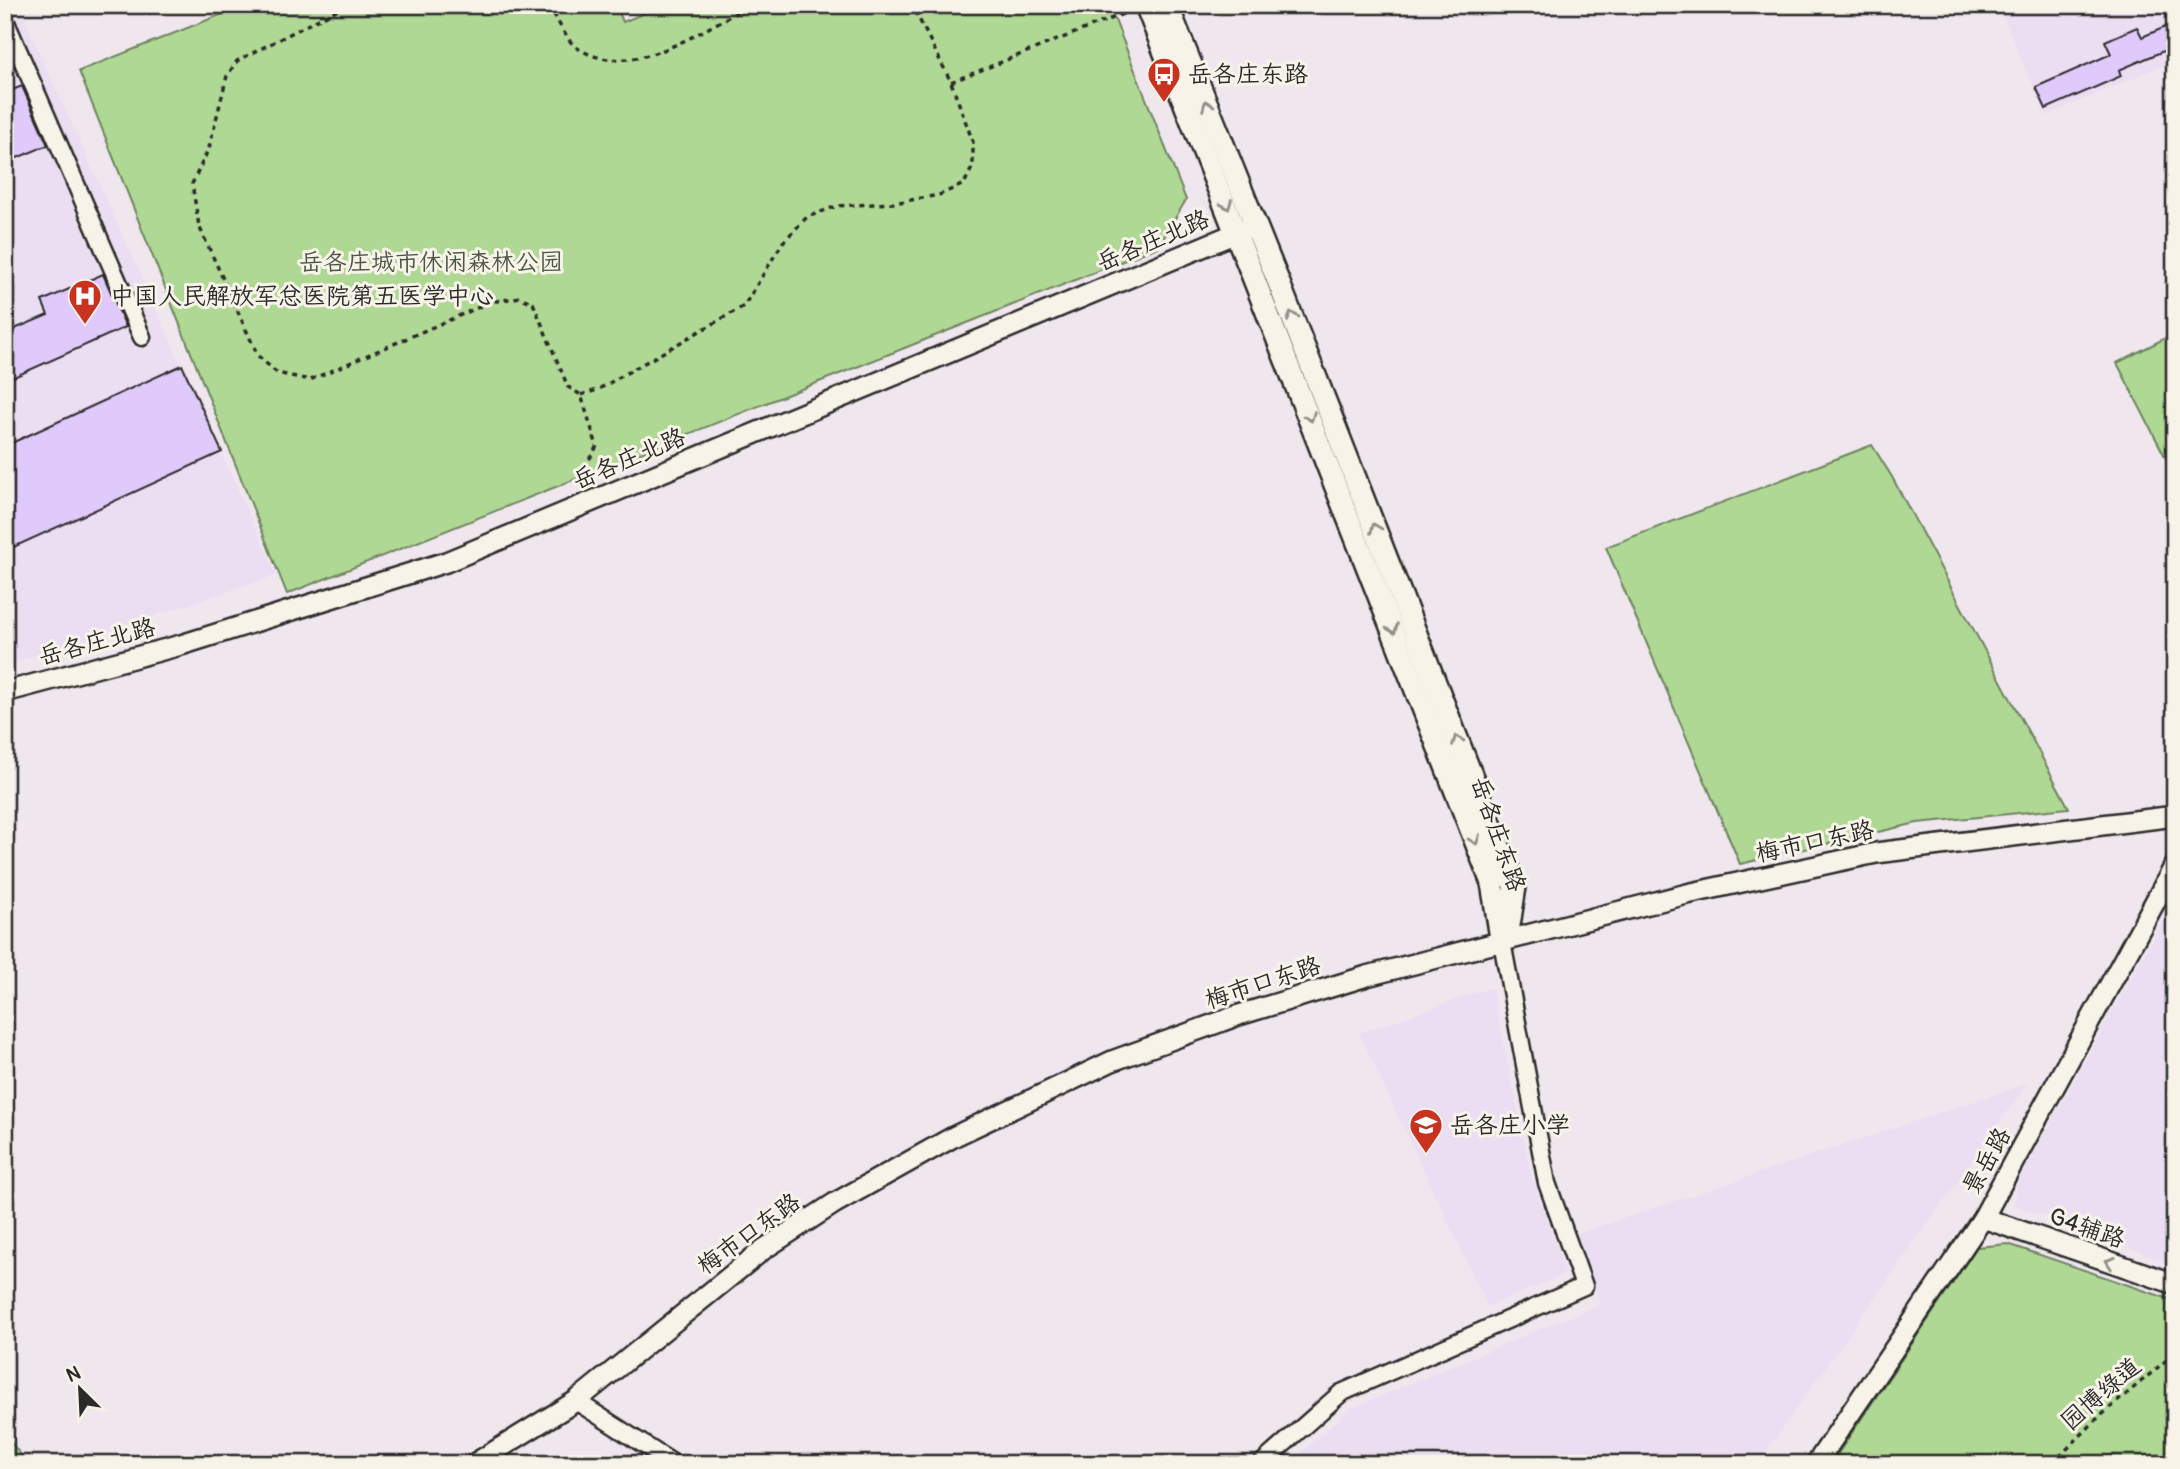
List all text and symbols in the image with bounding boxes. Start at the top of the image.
bus stop icon: 岳各庄东路 [1145,55,1183,104]
place label: 岳各庄东路 [1188,60,1308,89]
one-way arrow [1201,100,1215,112]
one-way arrow [1218,198,1232,210]
street label: 岳各庄北路 [1092,204,1214,278]
park label: 岳各庄城市休闲森林公园 [299,248,563,277]
hospital icon: 中国人民解放军总医院第五医学中心 [66,277,104,326]
place label: 中国人民解放军总医院第五医学中心 [110,282,494,311]
one-way arrow [1286,310,1300,323]
one-way arrow [1301,410,1315,422]
street label: 岳各庄北路 [568,422,690,496]
one-way arrow [1369,522,1383,534]
street label: 岳各庄北路 [35,612,159,672]
one-way arrow [1384,622,1398,634]
one-way arrow [1452,734,1466,746]
street label: 岳各庄东路 [1465,773,1531,895]
street label: 梅市口东路 [1753,815,1877,869]
one-way arrow [1467,834,1481,846]
street label: 梅市口东路 [1201,951,1325,1015]
school or university icon: 岳各庄小学 [1407,1106,1445,1155]
place label: 岳各庄小学 [1450,1111,1570,1140]
street label: 景岳路 [1957,1122,2017,1200]
street label: 梅市口东路 [692,1187,806,1281]
street label: G4辅路 [2045,1202,2129,1254]
one-way arrow [2105,1256,2117,1270]
street label: 园博绿道 [2055,1352,2147,1436]
north arrow [46,1354,116,1424]
text: N [63,1361,84,1388]

